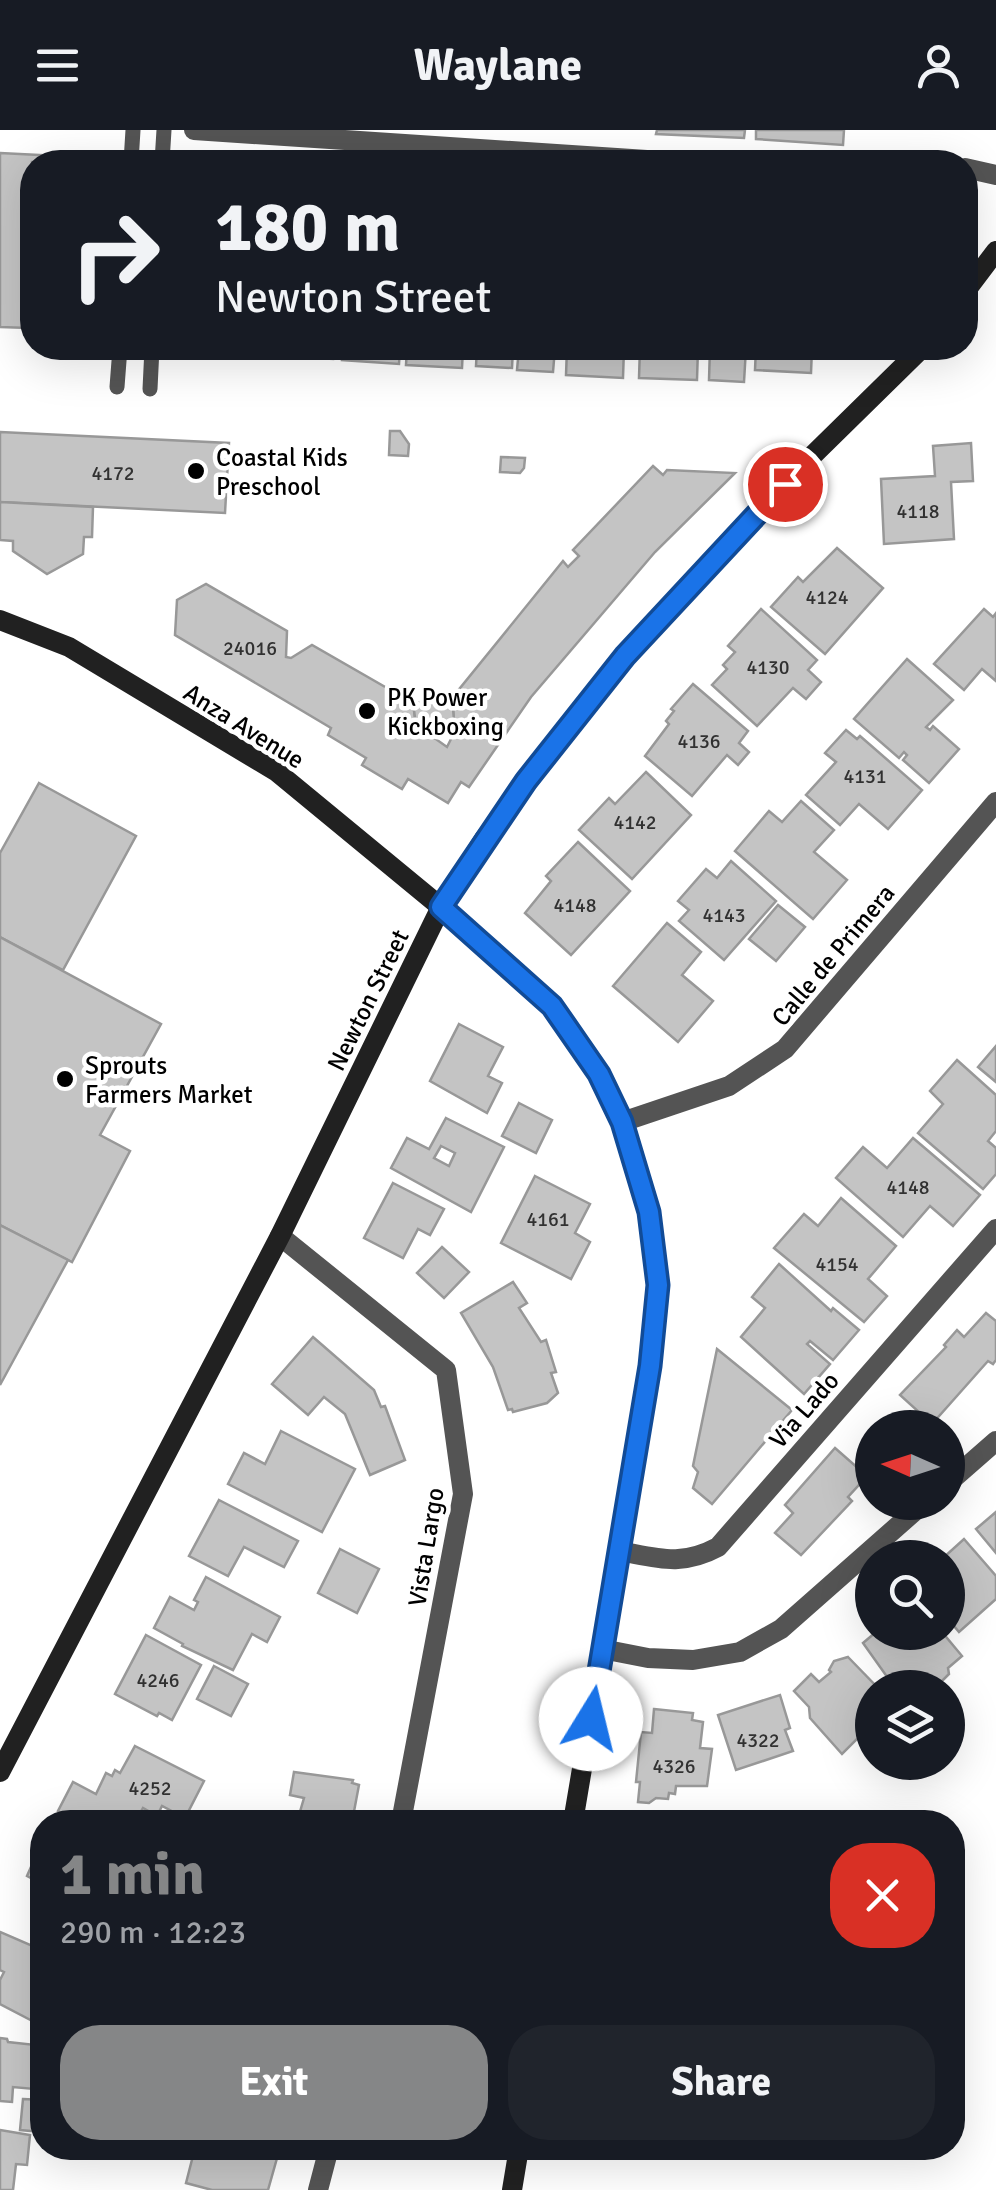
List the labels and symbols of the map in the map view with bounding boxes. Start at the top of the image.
place label: Coastal Kids Preschool [216,442,348,502]
pin [743,442,828,527]
marker: Coastal Kids Preschool [185,460,207,482]
house number: 4172 [91,461,135,486]
house number: 4118 [896,499,940,524]
house number: 4124 [805,585,849,610]
house number: 24016 [223,636,277,661]
house number: 4130 [746,655,790,680]
street label: Anza Avenue [178,677,310,775]
place label: PK Power Kickboxing [387,682,504,742]
marker: PK Power Kickboxing [356,700,378,722]
house number: 4136 [677,729,721,754]
house number: 4131 [843,764,887,789]
house number: 4142 [613,810,657,835]
street label: Calle de Primera [765,878,901,1032]
house number: 4148 [553,893,597,918]
house number: 4143 [702,903,746,928]
street label: Newton Street [320,924,416,1076]
place label: Sprouts Farmers Market [85,1050,253,1110]
marker: Sprouts Farmers Market [54,1068,76,1090]
house number: 4148 [886,1175,930,1200]
house number: 4161 [526,1207,570,1232]
house number: 4154 [815,1252,859,1277]
street label: Via Lado [762,1366,846,1454]
north arrow [855,1410,965,1520]
street label: Vista Largo [401,1485,451,1609]
position arrow [539,1667,643,1771]
house number: 4246 [136,1668,180,1693]
house number: 4322 [736,1728,780,1753]
house number: 4326 [652,1754,696,1779]
house number: 4252 [128,1776,172,1801]

